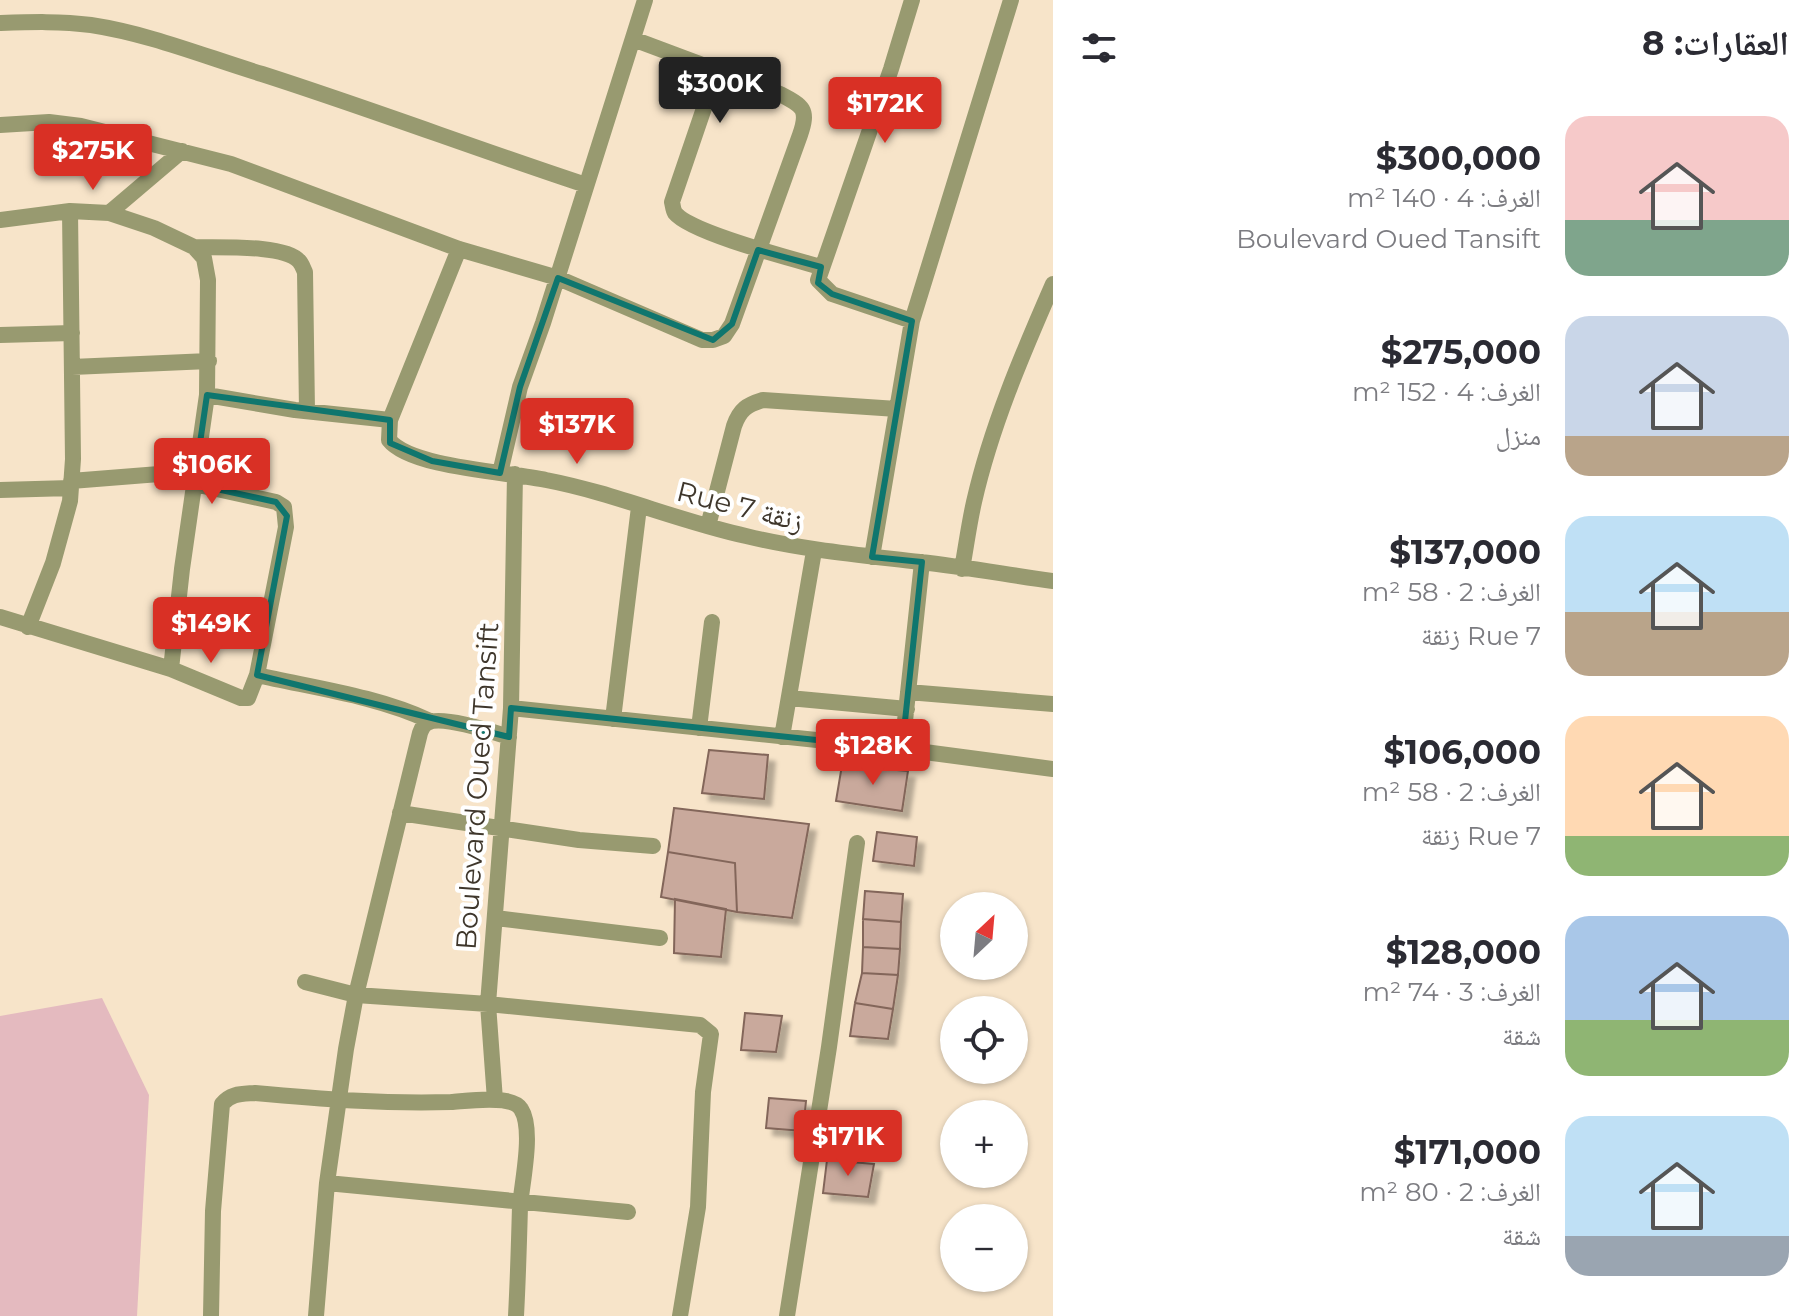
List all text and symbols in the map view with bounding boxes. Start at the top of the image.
text: العقارات: 8 [1642,22,1789,64]
icon: filters [1077,26,1121,70]
pin: $300K [664,57,776,125]
text: $300K [677,67,763,99]
pin: $172K [829,77,941,145]
text: $172K [846,87,924,119]
pin: $275K [37,124,149,192]
text: $275K [52,134,134,166]
text: $300,000 [1376,137,1541,179]
icon: home [1629,148,1725,244]
text: الغرف: 4 · 140 m² [1347,182,1541,214]
text: Boulevard Oued Tansift [1236,223,1541,255]
text: $275,000 [1381,331,1541,373]
icon: home [1629,348,1725,444]
text: الغرف: 4 · 152 m² [1352,376,1541,408]
pin: $137K [521,398,633,466]
text: $137K [538,408,616,440]
text: منزل [1496,420,1541,452]
pin: $106K [156,438,268,506]
text: $106K [172,448,252,480]
street label: Rue 7 زنقة [673,474,807,538]
text: $137,000 [1389,531,1541,573]
icon: home [1629,548,1725,644]
text: الغرف: 2 · 58 m² [1362,576,1541,608]
pin: $149K [155,597,267,665]
text: $149K [171,607,251,639]
text: Rue 7 زنقة [1421,620,1541,652]
street label: Boulevard Oued Tansift [449,621,505,951]
pin: $128K [817,719,929,787]
text: $128K [834,729,912,761]
text: $106,000 [1384,731,1541,773]
icon: home [1629,748,1725,844]
text: الغرف: 2 · 58 m² [1362,776,1541,808]
text: Rue 7 زنقة [1421,820,1541,852]
north arrow [940,892,1028,980]
map controls [940,892,1028,1292]
text: $128,000 [1386,931,1541,973]
icon: home [1629,948,1725,1044]
text: الغرف: 3 · 74 m² [1362,976,1541,1008]
button: locate [940,996,1028,1084]
text: شقة [1502,1020,1541,1052]
button: + [940,1100,1028,1188]
pin: $171K [792,1110,904,1178]
text: $171K [812,1120,884,1152]
text: $171,000 [1394,1131,1541,1173]
icon: home [1629,1148,1725,1244]
text: الغرف: 2 · 80 m² [1359,1176,1541,1208]
button: − [940,1204,1028,1292]
text: شقة [1502,1220,1541,1252]

